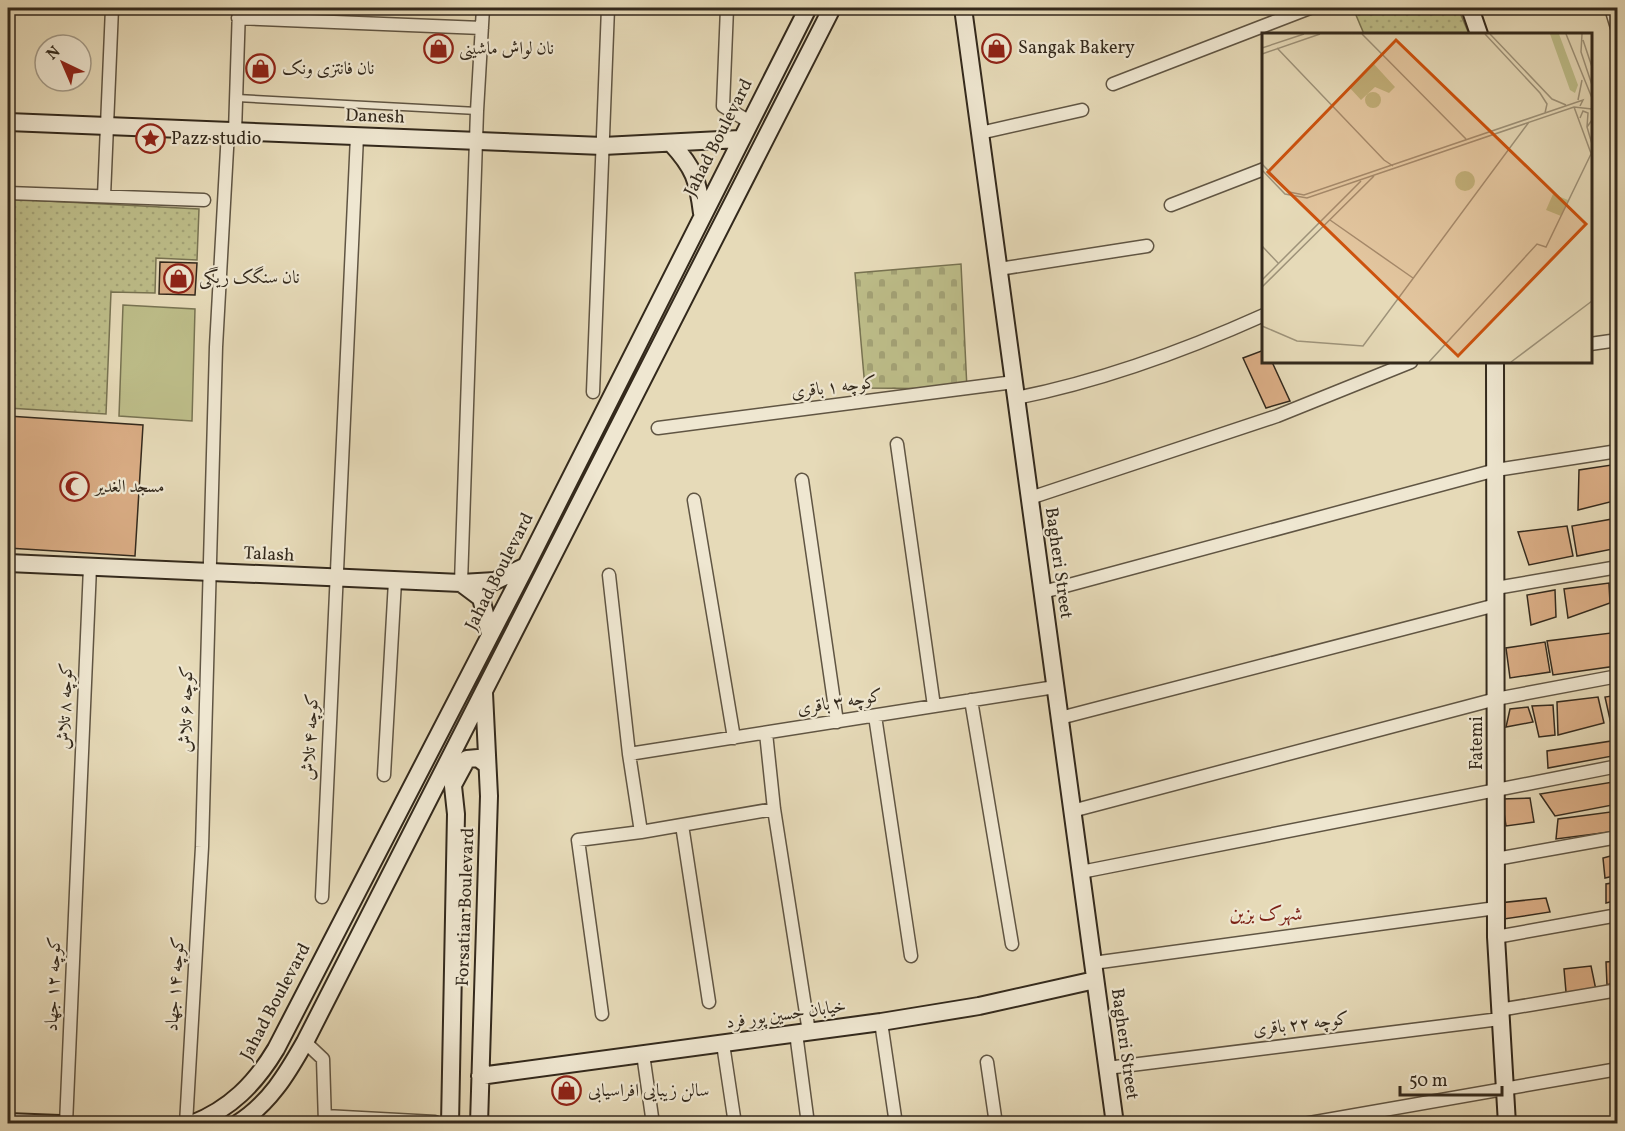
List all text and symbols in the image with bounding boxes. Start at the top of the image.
shop icon: Sangak Bakery [981,32,1013,64]
north arrow [33,33,93,93]
shop icon: نان لواش ماشينى [422,33,454,65]
inset map [1262,33,1592,363]
place label: Sangak Bakery [1018,36,1135,61]
place label: نان لواش ماشينى [459,37,554,62]
text: N [42,41,66,66]
shop icon: نان فانتزى ونک [245,53,277,85]
place label: نان فانتزى ونک [282,57,375,82]
street label: Jahad Boulevard [679,75,759,201]
street label: Danesh [345,103,406,131]
place icon: Pazz studio [134,123,166,155]
place label: Pazz studio [171,127,261,152]
shop icon: نان سنگک ریگی [162,262,194,294]
place label: نان سنگک ریگی [199,265,300,291]
street label: کوچه ۱ باقری [790,370,878,406]
mosque icon: مسجد الغدیر [58,471,90,503]
place label: مسجد الغدیر [93,475,165,500]
street label: Bagheri Street [1038,506,1078,620]
street label: Jahad Boulevard [460,509,540,635]
street label: Talash [243,541,295,569]
street label: کوچه ۸ تلاش [52,662,80,750]
street label: کوچه ۶ تلاش [174,665,200,753]
street label: کوچه ۳ باقری [795,684,885,722]
street label: کوچه ۴ تلاش [296,693,326,781]
street label: Fatemi [1465,716,1490,770]
street label: Forsatian Boulevard [451,827,481,987]
district label: شهرک بزین [1229,901,1303,929]
street label: کوچه ۱۲ جهاد [40,936,68,1032]
street label: کوچه ۱۴ جهاد [160,936,192,1032]
street label: Jahad Boulevard [235,939,317,1065]
street label: Bagheri Street [1104,987,1144,1101]
street label: خیابان حسین پور فرد [724,994,848,1036]
street label: کوچه ۲۲ باقری [1251,1007,1351,1043]
scale bar [1400,1059,1502,1097]
text: 50 m [1409,1069,1448,1094]
shop icon: سالن زیبایی افراسیابی [551,1075,583,1107]
place label: سالن زیبایی افراسیابی [588,1079,709,1104]

